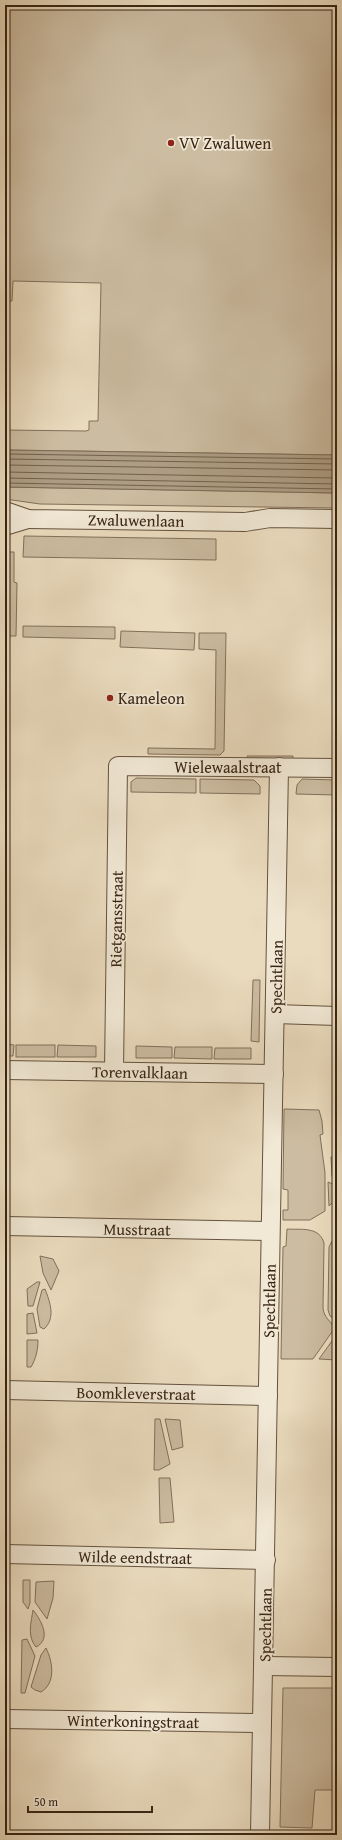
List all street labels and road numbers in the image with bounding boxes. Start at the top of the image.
street label: Zwaluwenlaan [88,507,184,533]
street label: Wielewaalstraat [174,755,282,779]
street label: Rietgansstraat [103,870,129,968]
street label: Spechtlaan [263,940,289,1014]
street label: Torenvalklaan [92,1059,188,1085]
street label: Musstraat [103,1216,171,1242]
street label: Spechtlaan [256,1264,282,1338]
street label: Boomkleverstraat [76,1380,196,1406]
street label: Wilde eendstraat [78,1544,193,1570]
street label: Spechtlaan [252,1588,278,1662]
street label: Winterkoningstraat [67,1708,200,1734]

